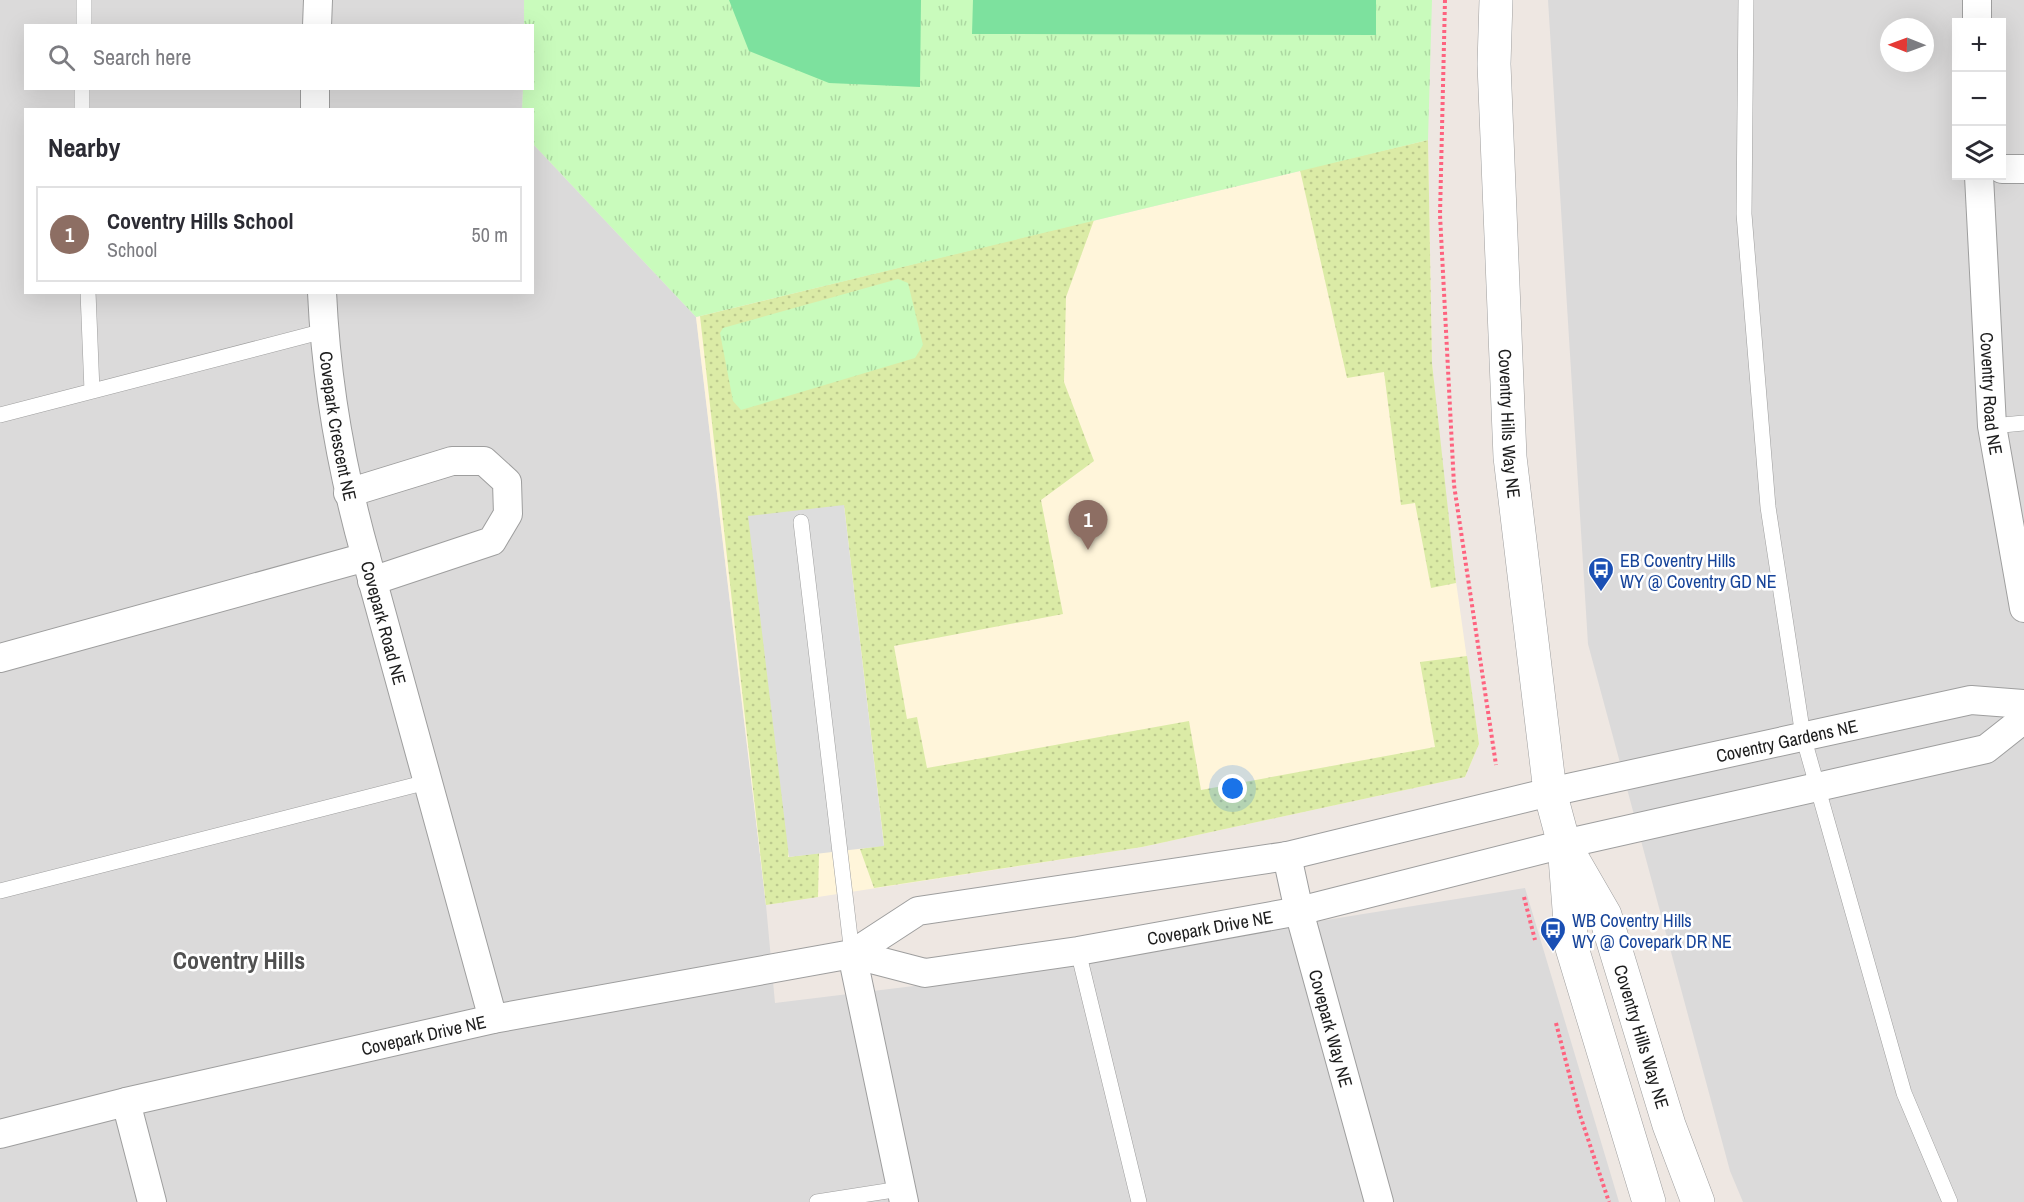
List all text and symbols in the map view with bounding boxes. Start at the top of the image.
north arrow [1880,18,1934,72]
map controls [1952,18,2006,180]
button: + [1952,18,2006,72]
search box [24,24,534,90]
icon: search [45,41,78,74]
text: Search here [93,42,191,72]
button: − [1952,72,2006,126]
button: layers [1952,126,2006,180]
text: Nearby [48,130,120,165]
text: Coventry Hills School [107,206,293,236]
text: 1 [65,221,74,248]
text: 50 m [472,221,508,248]
text: School [107,236,157,263]
street label: Coventry Road NE [1975,332,2009,457]
street label: Coventry Hills Way NE [1493,348,1527,500]
street label: Covepark Crescent NE [314,350,364,503]
pin: 1 [1068,500,1108,550]
place label: EB Coventry Hills WY @ Coventry GD NE [1620,548,1777,594]
bus stop icon: EB Coventry Hills WY @ Coventry GD NE [1586,555,1616,593]
street label: Covepark Road NE [355,558,413,688]
street label: Coventry Gardens NE [1714,713,1860,768]
your location [1218,774,1247,803]
street label: Covepark Drive NE [1145,904,1275,951]
place label: WB Coventry Hills WY @ Covepark DR NE [1572,908,1732,954]
bus stop icon: WB Coventry Hills WY @ Covepark DR NE [1538,915,1568,953]
district label: Coventry Hills [173,944,305,976]
street label: Coventry Hills Way NE [1608,961,1676,1112]
street label: Covepark Way NE [1303,967,1359,1090]
street label: Covepark Drive NE [359,1008,488,1061]

